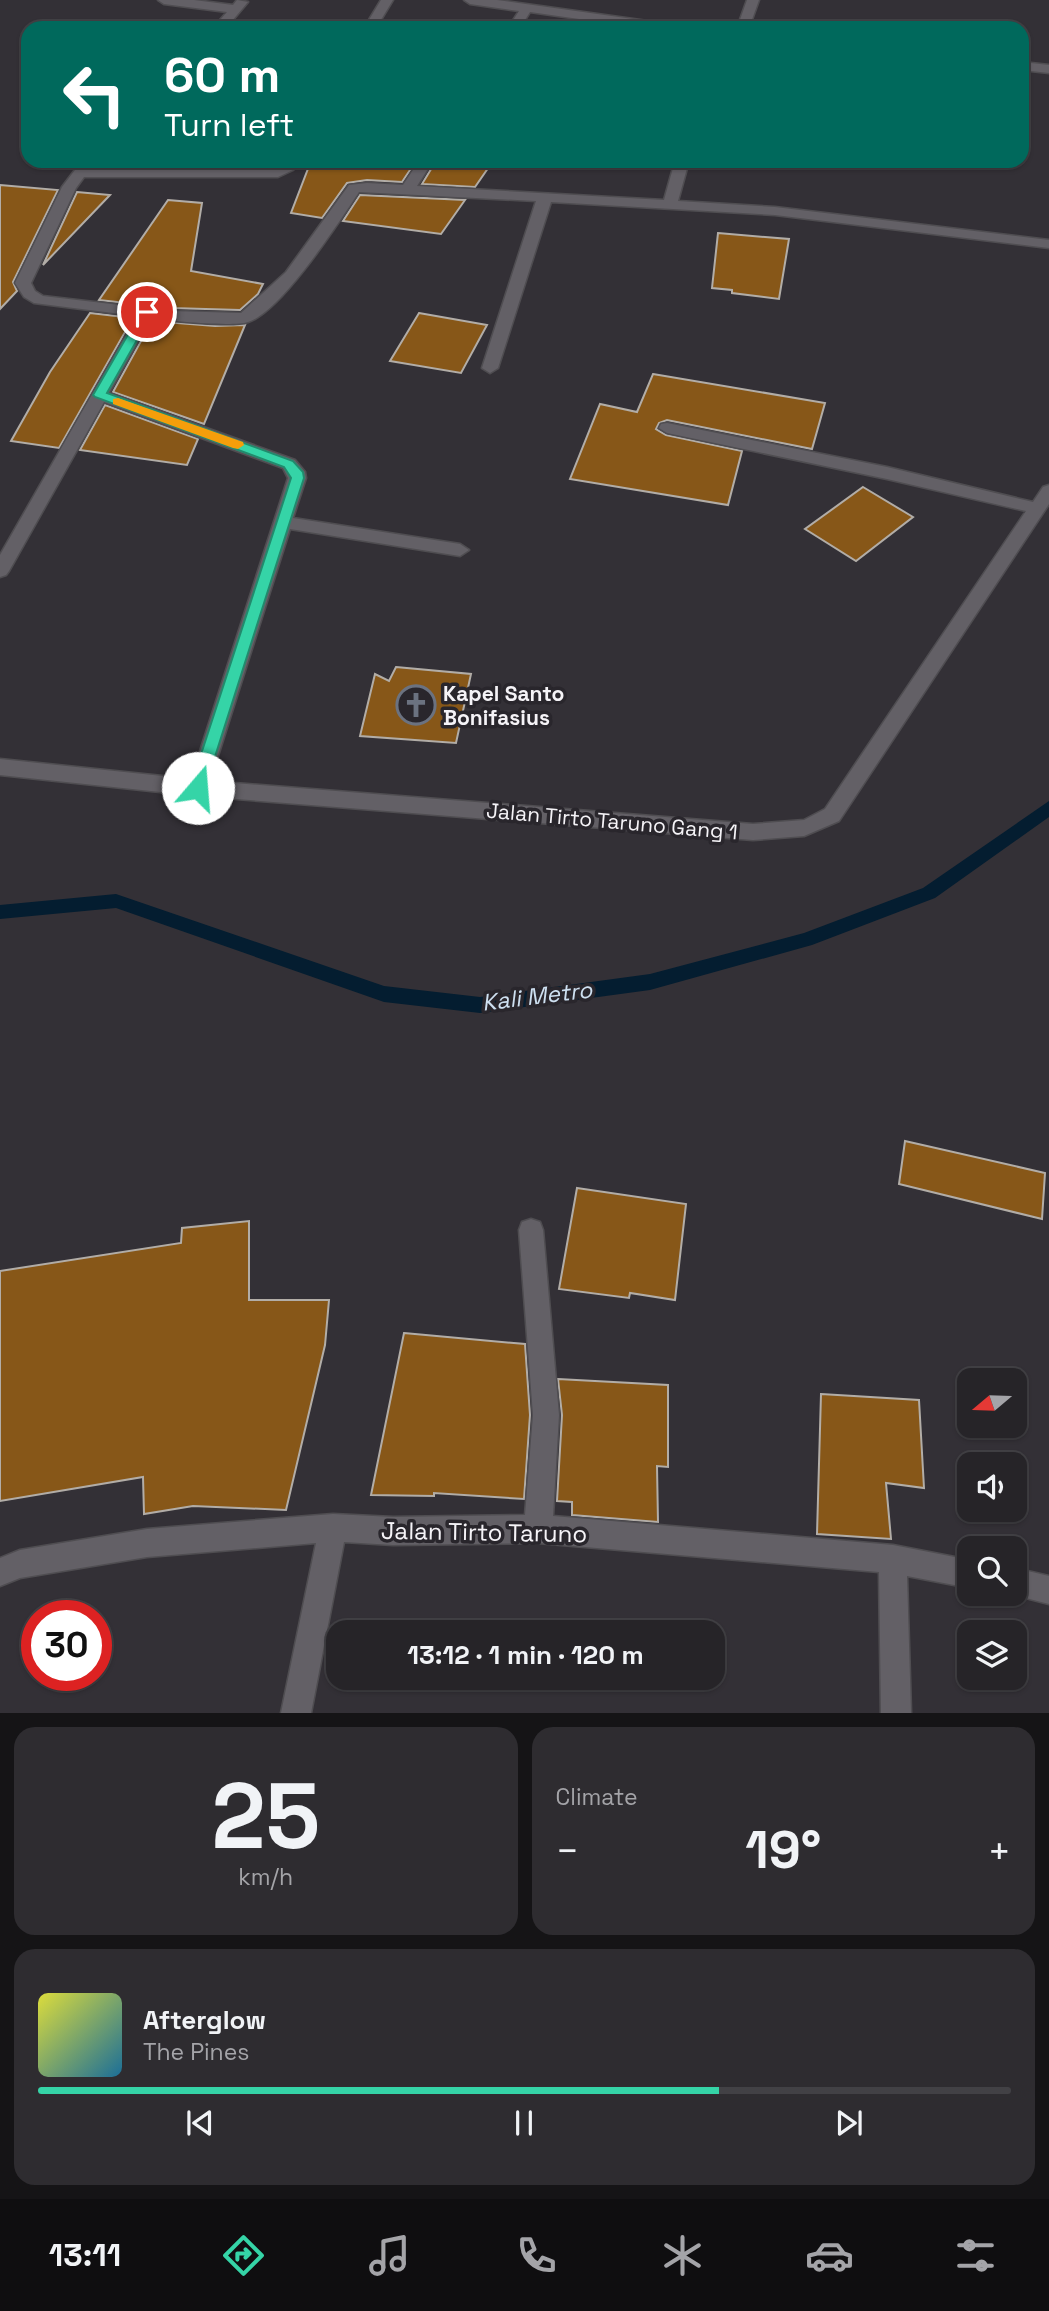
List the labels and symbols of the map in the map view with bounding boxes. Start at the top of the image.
pin [117,282,177,342]
place label: Kapel Santo Bonifasius [443,680,564,731]
church icon: Kapel Santo Bonifasius [395,684,437,726]
position arrow [161,751,235,825]
street label: Jalan Tirto Taruno Gang 1 [485,797,739,845]
water label: Kali Metro [480,974,594,1018]
north arrow [957,1368,1027,1438]
street label: Jalan Tirto Taruno [381,1515,587,1549]
speed limit sign: 30 [21,1600,112,1691]

